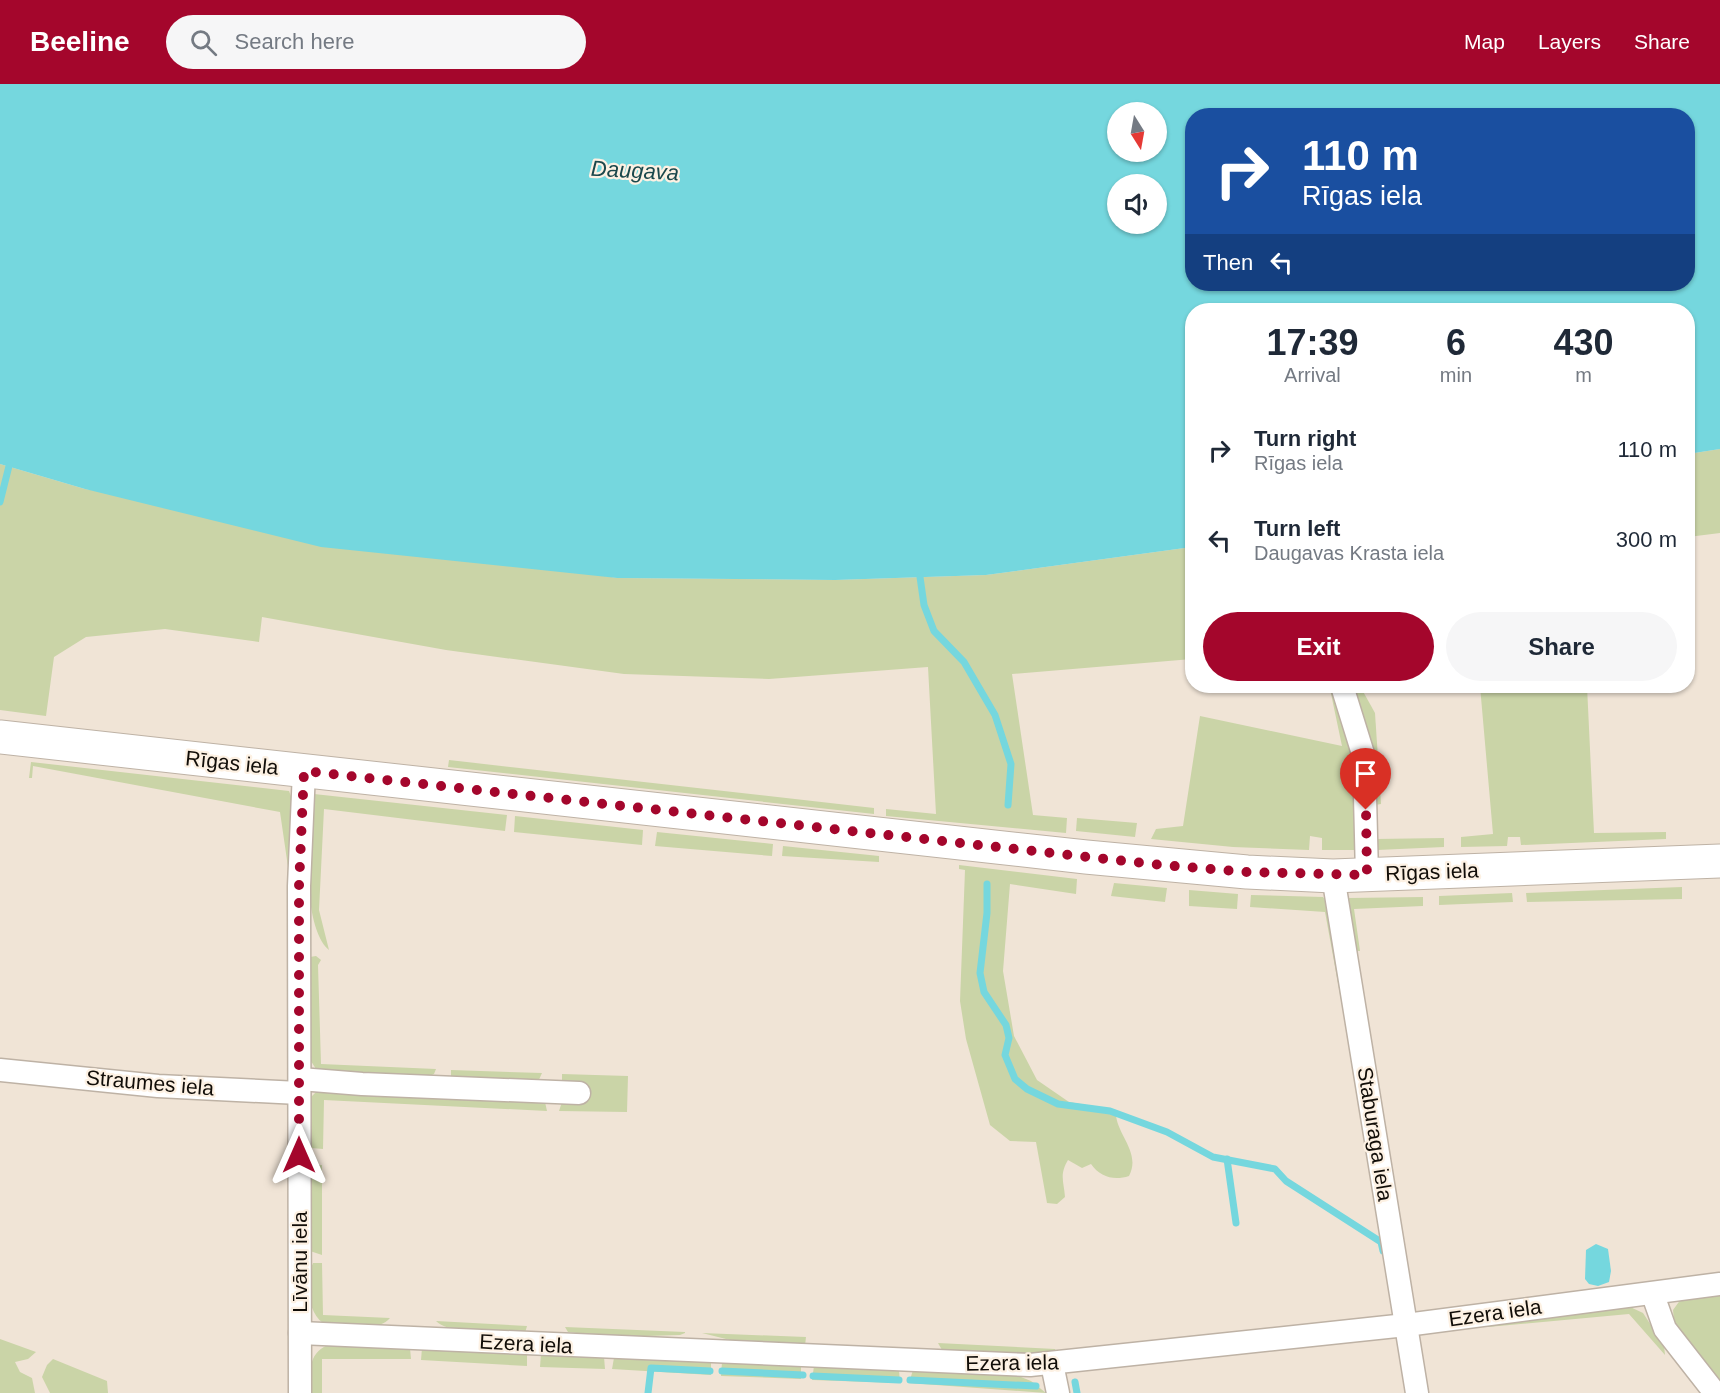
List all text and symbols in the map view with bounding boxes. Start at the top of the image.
search box [166,15,586,69]
text: Beeline [30,26,130,57]
icon: search [187,26,220,59]
text: Search here [235,29,354,54]
text: Map [1464,30,1505,53]
text: Layers [1538,30,1601,53]
text: Share [1634,30,1690,53]
north arrow [1107,102,1167,162]
map controls [1107,102,1167,234]
icon: right [1203,132,1281,210]
text: 110 m [1302,132,1419,179]
water label: Daugava [590,156,680,185]
button: sound [1107,174,1167,234]
text: Rīgas iela [1302,181,1422,211]
icon: left [1265,246,1298,279]
text: Then [1203,250,1253,275]
text: 17:39 [1266,322,1358,363]
text: 6 [1446,322,1466,363]
text: 430 [1553,322,1614,363]
text: Arrival [1284,364,1341,386]
text: min [1440,364,1472,386]
text: m [1575,364,1592,386]
text: Turn right [1254,426,1356,451]
icon: right [1203,434,1236,467]
text: 110 m [1617,437,1677,462]
text: Rīgas iela [1254,452,1343,474]
text: Turn left [1254,516,1340,541]
icon: left [1203,524,1236,557]
text: 300 m [1616,527,1677,552]
text: Daugavas Krasta iela [1254,542,1444,564]
button: Exit [1203,612,1434,681]
button: Share [1446,612,1677,681]
street label: Rīgas iela [184,746,280,779]
pin [1340,748,1391,810]
icon: arrive [1349,757,1382,790]
street label: Rīgas iela [1385,858,1479,885]
street label: Straumes iela [85,1065,215,1100]
street label: Staburaga iela [1354,1065,1397,1203]
position arrow [267,1123,331,1187]
street label: Līvānu iela [288,1211,311,1313]
street label: Ezera iela [1447,1295,1543,1330]
street label: Ezera iela [479,1330,574,1357]
street label: Ezera iela [965,1350,1059,1375]

